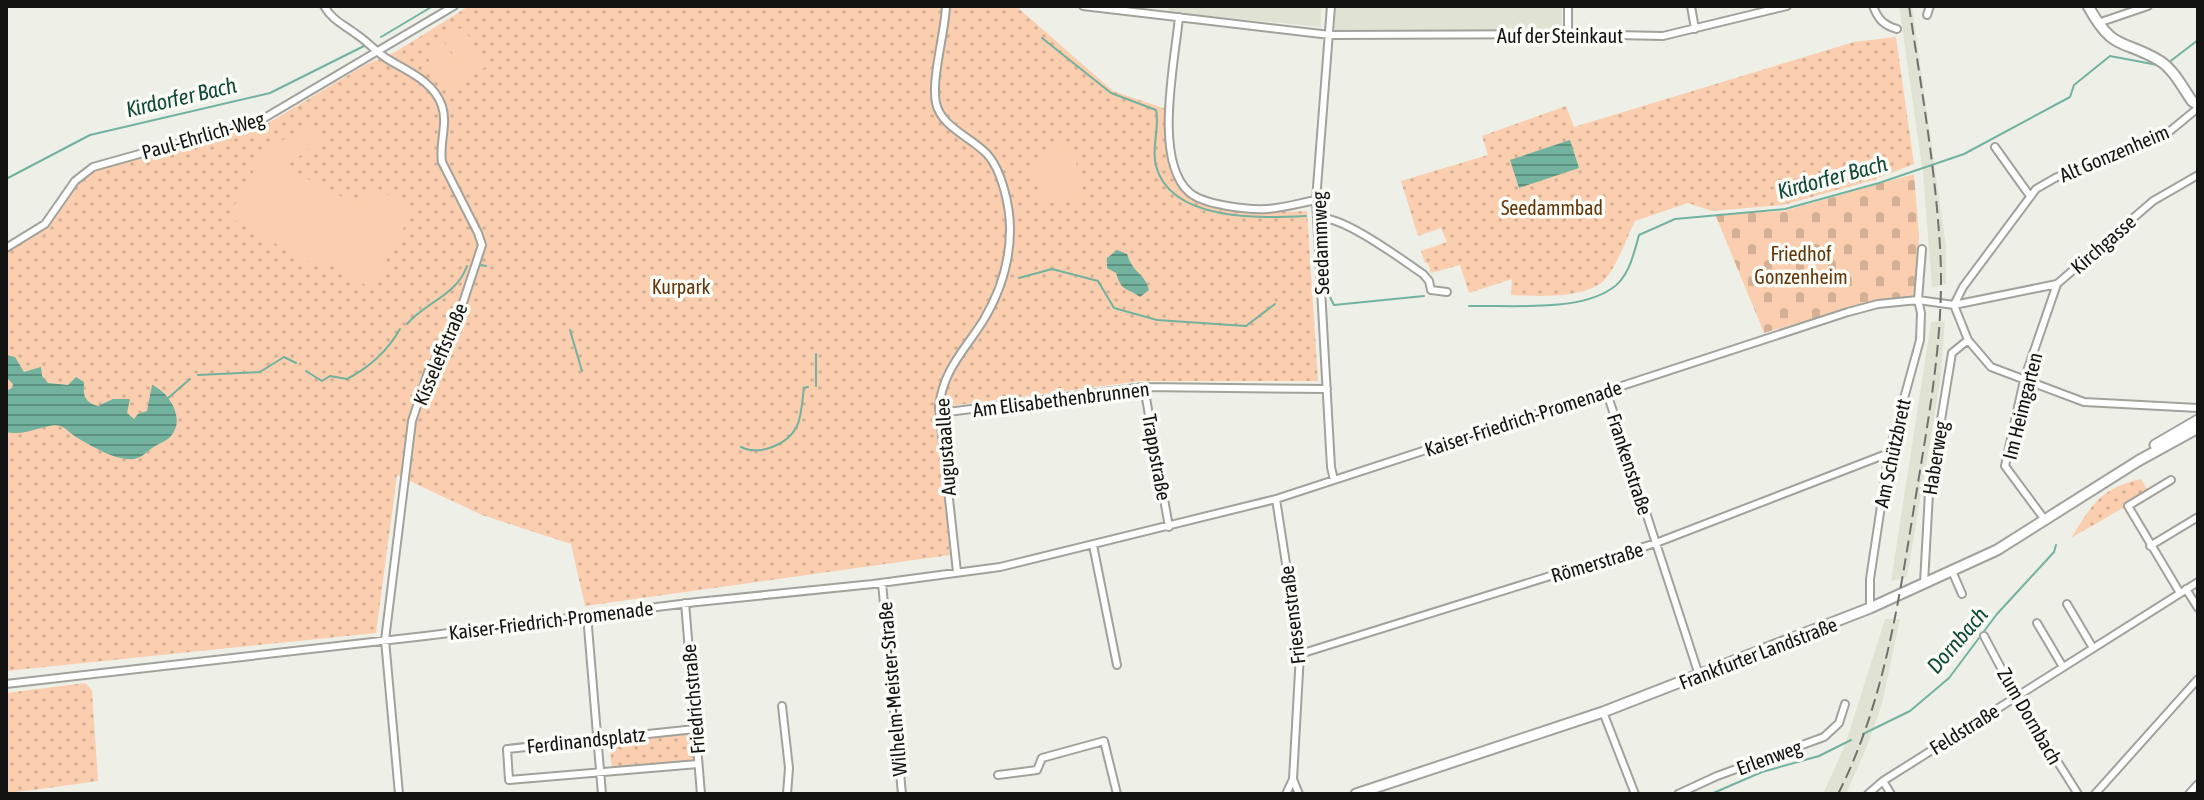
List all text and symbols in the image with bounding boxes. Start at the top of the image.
street label: Auf der Steinkaut [1497,24,1623,47]
water label: Kirdorfer Bach [123,72,239,122]
street label: Paul-Ehrlich-Weg [139,106,267,163]
street label: Alt Gonzenheim [2056,120,2172,186]
water label: Kirdorfer Bach [1774,150,1890,204]
street label: Seedammweg [1307,191,1333,295]
park label: Seedammbad [1501,196,1603,219]
street label: Kirchgasse [2066,210,2140,278]
park label: Friedhof Gonzenheim [1754,242,1848,288]
park label: Kurpark [652,275,711,298]
street label: Kisseleffstraße [408,299,472,409]
street label: Im Heimgarten [1998,350,2046,462]
street label: Kaiser-Friedrich-Promenade [1422,375,1624,461]
street label: Am Elisabethenbrunnen [971,377,1151,421]
street label: Am Schützbrett [1869,396,1915,510]
street label: Augustaallee [930,398,960,496]
street label: Frankenstraße [1603,410,1657,518]
street label: Trappstraße [1138,412,1176,502]
street label: Haberweg [1918,419,1952,497]
street label: Römerstraße [1548,537,1646,587]
street label: Friesenstraße [1275,564,1309,666]
street label: Kaiser-Friedrich-Promenade [448,596,654,644]
street label: Wilhelm-Meister-Straße [873,601,911,777]
water label: Dornbach [1921,601,1993,678]
street label: Frankfurter Landstraße [1676,612,1840,694]
street label: Friedrichstraße [677,643,709,755]
street label: Zum Dornbach [1993,664,2067,768]
street label: Feldstraße [1925,699,2003,759]
street label: Ferdinandsplatz [526,722,646,758]
street label: Erlenweg [1733,734,1805,779]

